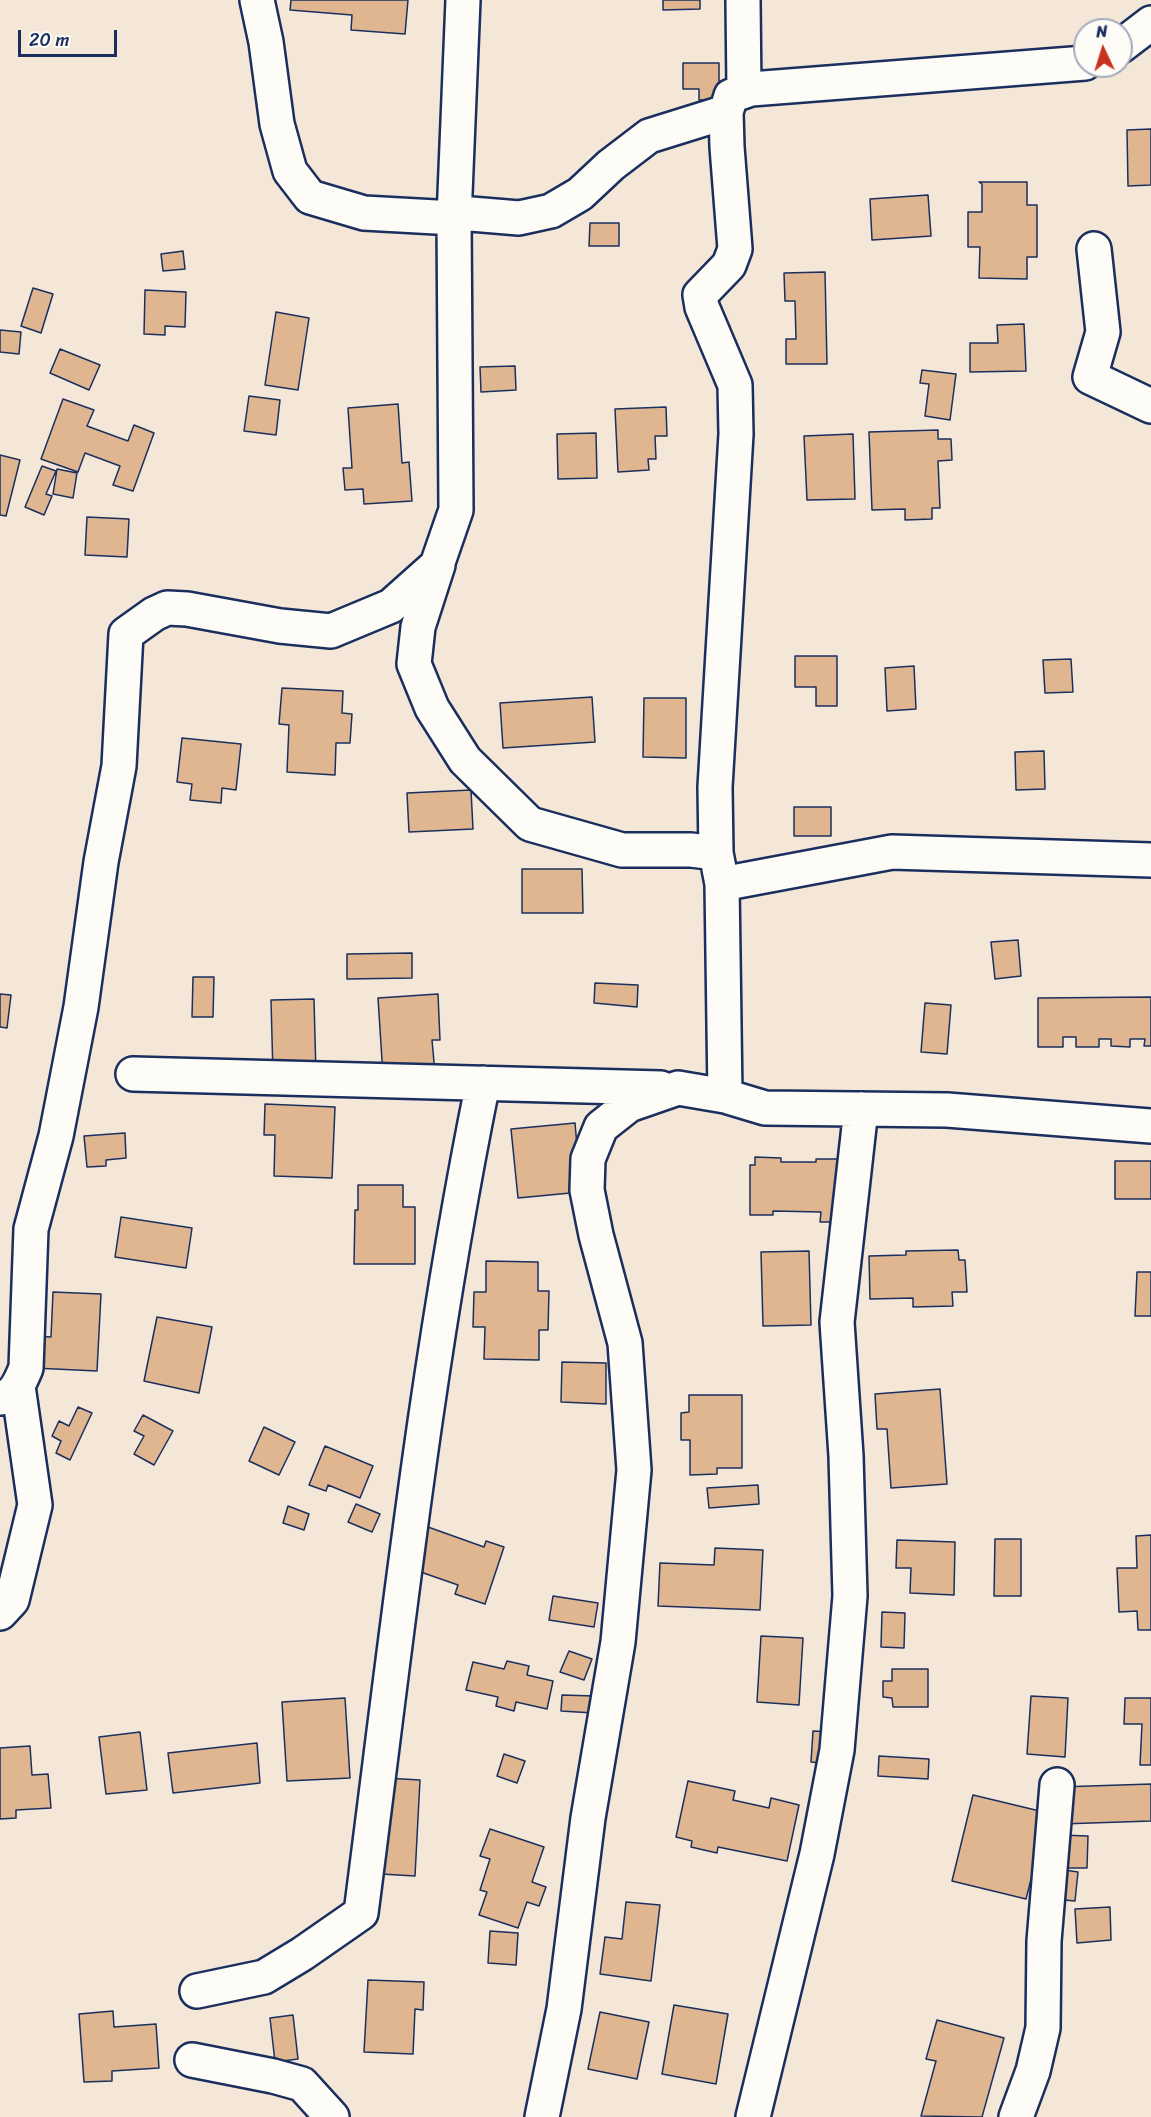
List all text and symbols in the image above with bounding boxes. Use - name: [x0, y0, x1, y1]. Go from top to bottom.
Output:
- text: N: [1095, 17, 1108, 46]
- scale bar: [21, 18, 120, 56]
- north arrow: [1073, 18, 1133, 78]
- text: 20 m: [29, 24, 69, 56]

